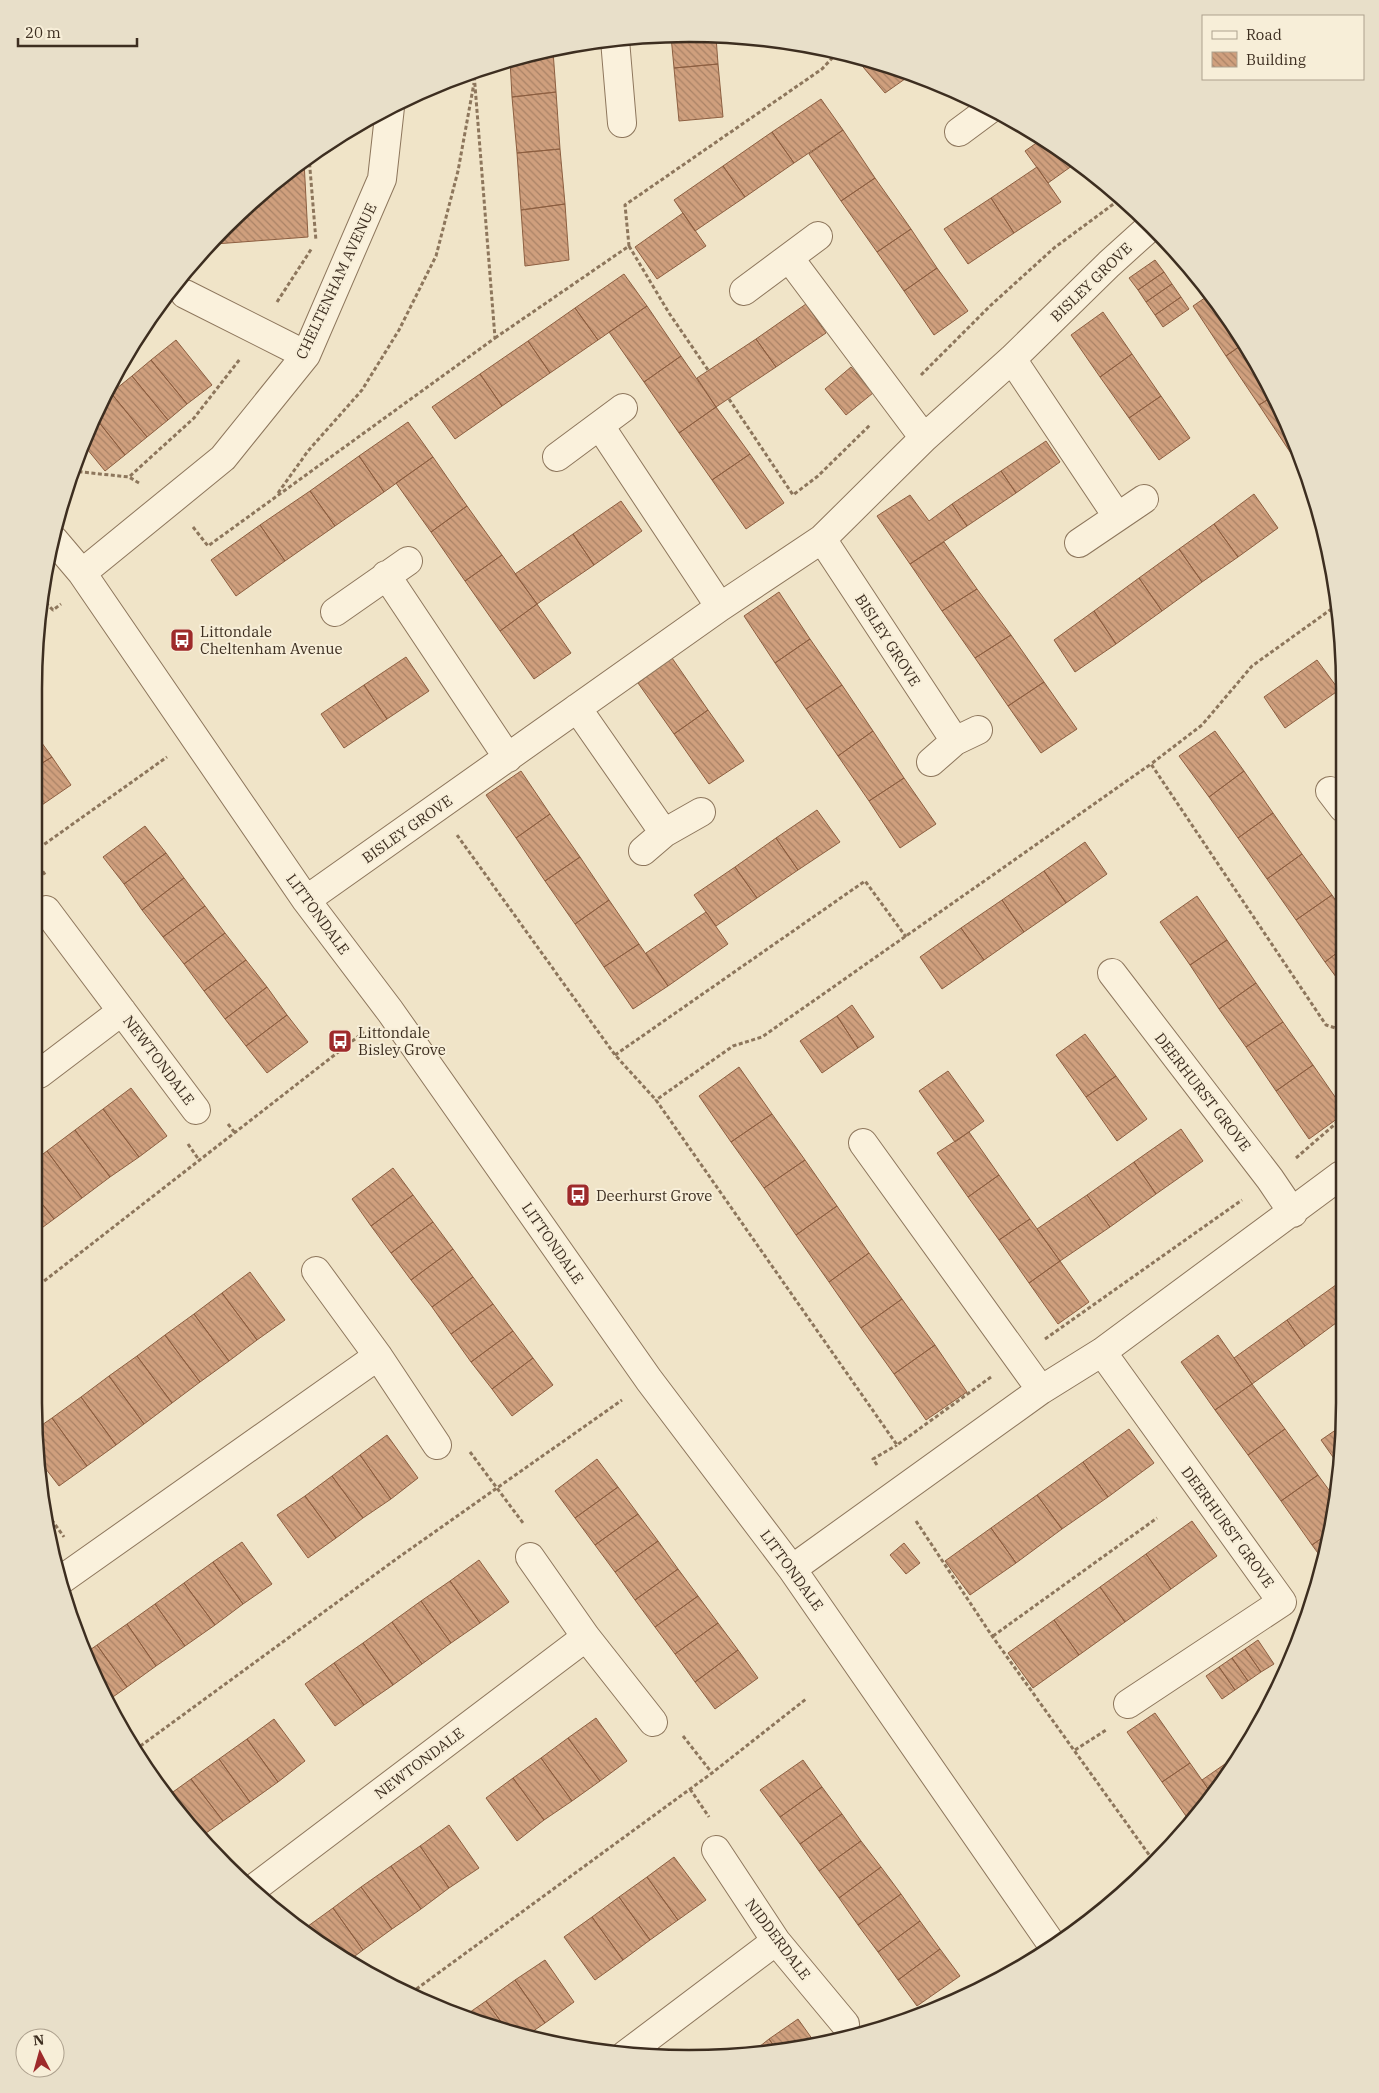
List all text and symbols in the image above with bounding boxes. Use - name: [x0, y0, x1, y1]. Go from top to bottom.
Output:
- scale bar: [18, 15, 136, 47]
- legend: [1202, 15, 1364, 80]
- text: 20 m: [25, 23, 61, 42]
- text: Road: [1246, 25, 1282, 44]
- text: Building: [1246, 50, 1306, 69]
- street label: CHELTENHAM AVENUE: [291, 200, 381, 362]
- street label: BISLEY GROVE: [1046, 238, 1136, 326]
- street label: BISLEY GROVE: [851, 590, 925, 690]
- place label: Littondale Cheltenham Avenue: [200, 622, 343, 658]
- bus stop icon: Littondale Cheltenham Avenue: [169, 627, 195, 653]
- street label: BISLEY GROVE: [358, 791, 456, 867]
- street label: LITTONDALE: [282, 870, 354, 958]
- street label: NEWTONDALE: [119, 1011, 199, 1109]
- place label: Littondale Bisley Grove: [358, 1023, 446, 1059]
- bus stop icon: Littondale Bisley Grove: [327, 1028, 353, 1054]
- street label: DEERHURST GROVE: [1151, 1029, 1255, 1155]
- bus stop icon: Deerhurst Grove: [565, 1182, 591, 1208]
- place label: Deerhurst Grove: [596, 1186, 712, 1205]
- street label: LITTONDALE: [518, 1199, 588, 1287]
- street label: DEERHURST GROVE: [1178, 1463, 1278, 1591]
- street label: LITTONDALE: [756, 1526, 828, 1614]
- street label: NEWTONDALE: [370, 1723, 468, 1803]
- street label: NIDDERDALE: [741, 1895, 815, 1983]
- north arrow: [15, 2028, 65, 2078]
- text: N: [32, 2031, 45, 2050]

